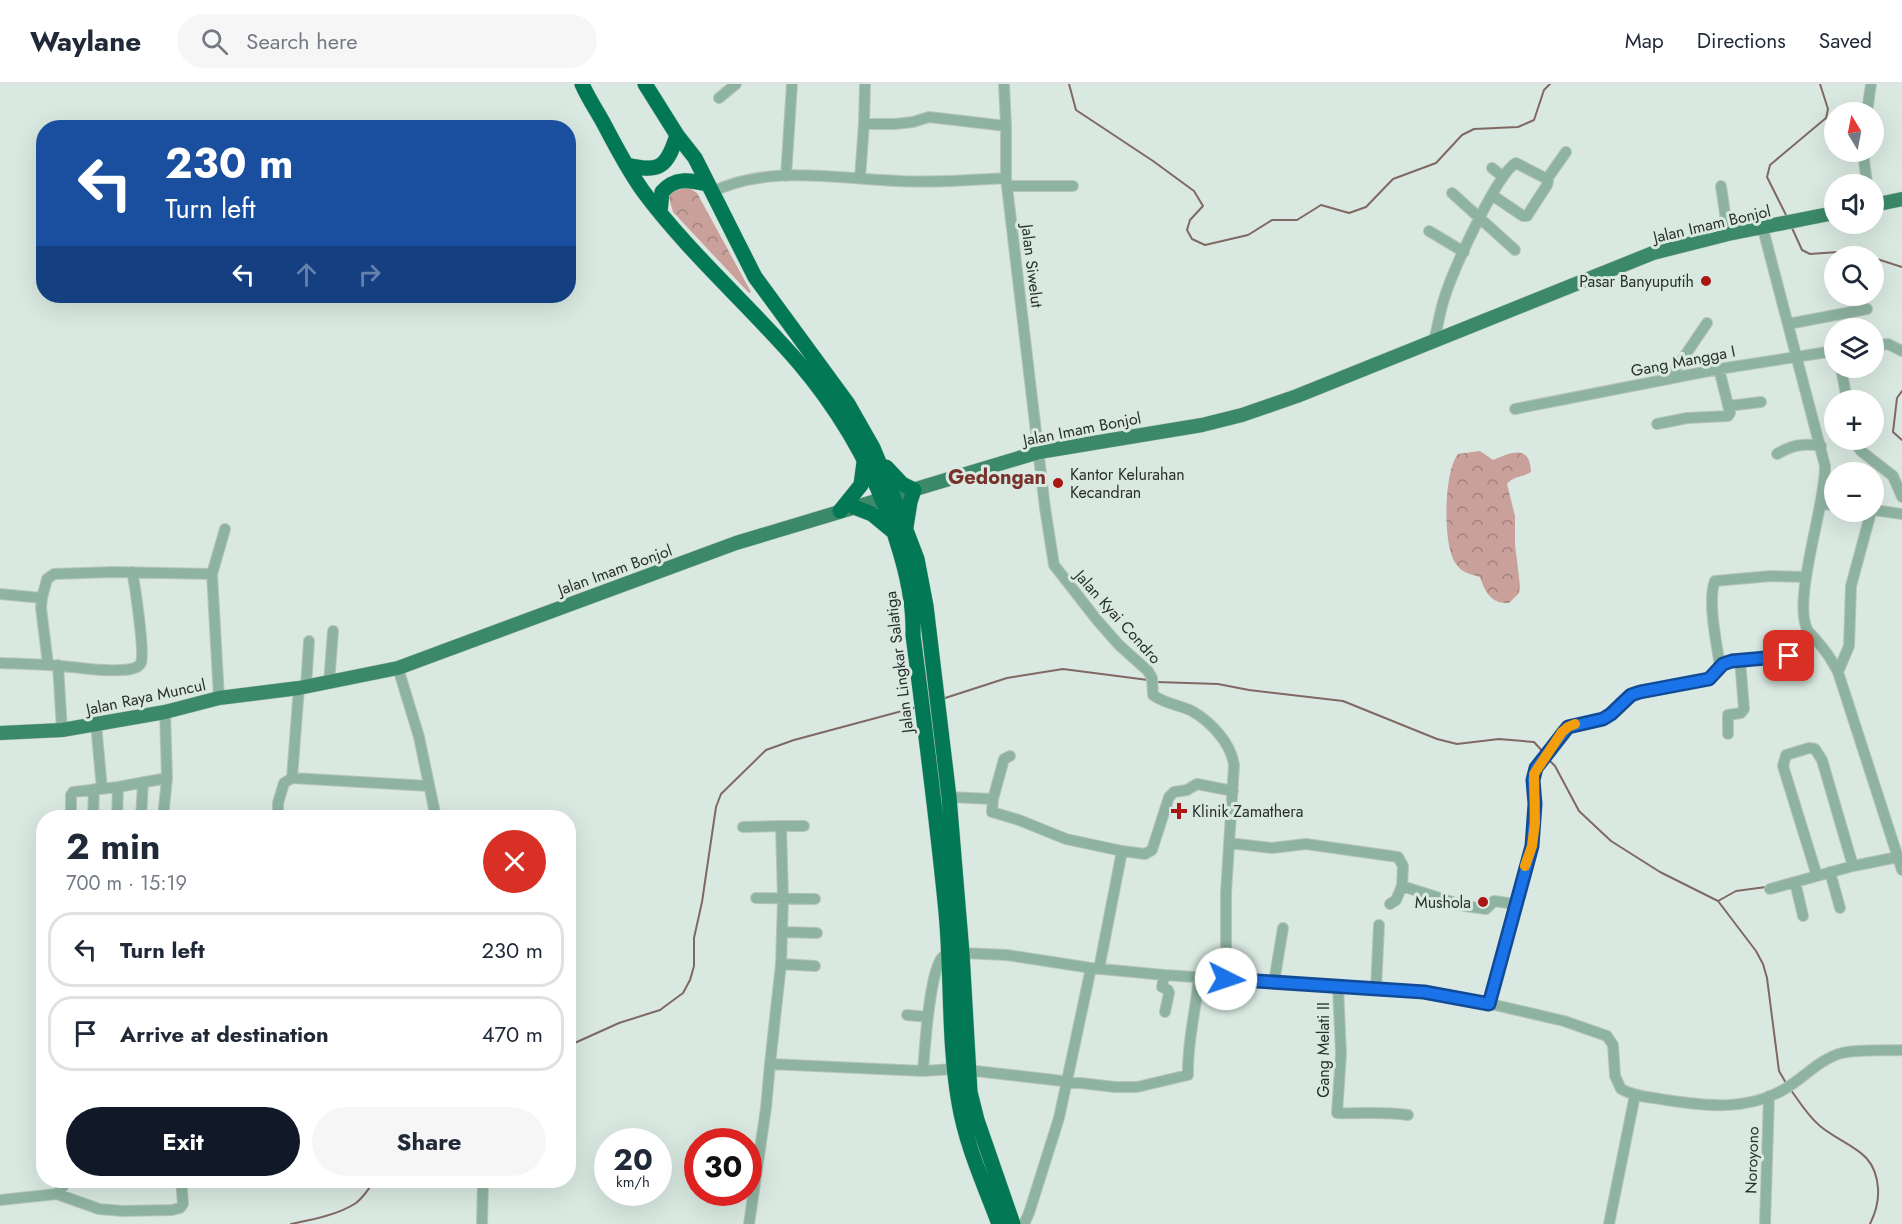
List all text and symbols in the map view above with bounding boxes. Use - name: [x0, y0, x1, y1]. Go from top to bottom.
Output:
- search box: [177, 14, 597, 68]
- text: Waylane: [30, 21, 141, 62]
- icon: search: [198, 25, 231, 58]
- text: Search here: [246, 25, 358, 57]
- text: Map: [1625, 26, 1664, 56]
- text: Directions: [1697, 26, 1786, 56]
- text: Saved: [1819, 26, 1872, 56]
- north arrow: [1824, 102, 1884, 162]
- map controls: [1824, 102, 1884, 522]
- text: 230 m: [165, 133, 293, 194]
- icon: left: [66, 144, 144, 222]
- button: sound: [1824, 174, 1884, 234]
- text: Turn left: [165, 189, 255, 228]
- street label: Jalan Imam Bonjol: [1649, 199, 1773, 249]
- street label: Jalan Siwelut: [1015, 221, 1049, 309]
- button: search: [1824, 246, 1884, 306]
- icon: left: [227, 258, 260, 291]
- icon: ahead: [290, 258, 323, 291]
- icon: right: [353, 258, 386, 291]
- place label: Pasar Banyuputih: [1579, 270, 1694, 293]
- marker: Pasar Banyuputih: [1699, 274, 1713, 288]
- button: layers: [1824, 318, 1884, 378]
- street label: Gang Mangga I: [1629, 340, 1737, 382]
- button: +: [1824, 390, 1884, 450]
- street label: Jalan Imam Bonjol: [1019, 406, 1143, 452]
- button: −: [1824, 462, 1884, 522]
- district label: Gedongan: [948, 463, 1046, 492]
- place label: Kantor Kelurahan Kecandran: [1070, 463, 1185, 504]
- marker: Kantor Kelurahan Kecandran: [1051, 476, 1065, 490]
- street label: Jalan Imam Bonjol: [553, 539, 675, 602]
- street label: Jalan Kyai Condro: [1068, 564, 1167, 669]
- street label: Jalan Lingkar Salatiga: [879, 590, 919, 736]
- pin: [1763, 630, 1814, 681]
- icon: arrive: [1772, 639, 1805, 672]
- street label: Jalan Raya Muncul: [82, 673, 208, 721]
- place label: Klinik Zamathera: [1192, 800, 1304, 823]
- marker: Klinik Zamathera: [1170, 802, 1188, 820]
- text: 2 min: [66, 820, 161, 872]
- button: close: [483, 830, 546, 893]
- text: 700 m · 15:19: [66, 869, 187, 898]
- place label: Mushola: [1415, 891, 1471, 914]
- marker: Mushola: [1476, 895, 1490, 909]
- icon: left: [69, 933, 102, 966]
- text: Turn left: [120, 934, 205, 966]
- text: 230 m: [482, 934, 543, 966]
- position arrow: [1194, 947, 1258, 1011]
- street label: Gang Melati II: [1312, 1002, 1335, 1098]
- icon: arrive: [69, 1017, 102, 1050]
- text: Arrive at destination: [120, 1018, 329, 1050]
- text: 470 m: [482, 1018, 543, 1050]
- button: Exit: [66, 1107, 300, 1176]
- button: Share: [312, 1107, 546, 1176]
- street label: Noroyono: [1739, 1126, 1765, 1194]
- speed limit sign: 30: [684, 1128, 762, 1206]
- text: 20: [613, 1138, 653, 1181]
- text: km/h: [616, 1171, 650, 1193]

